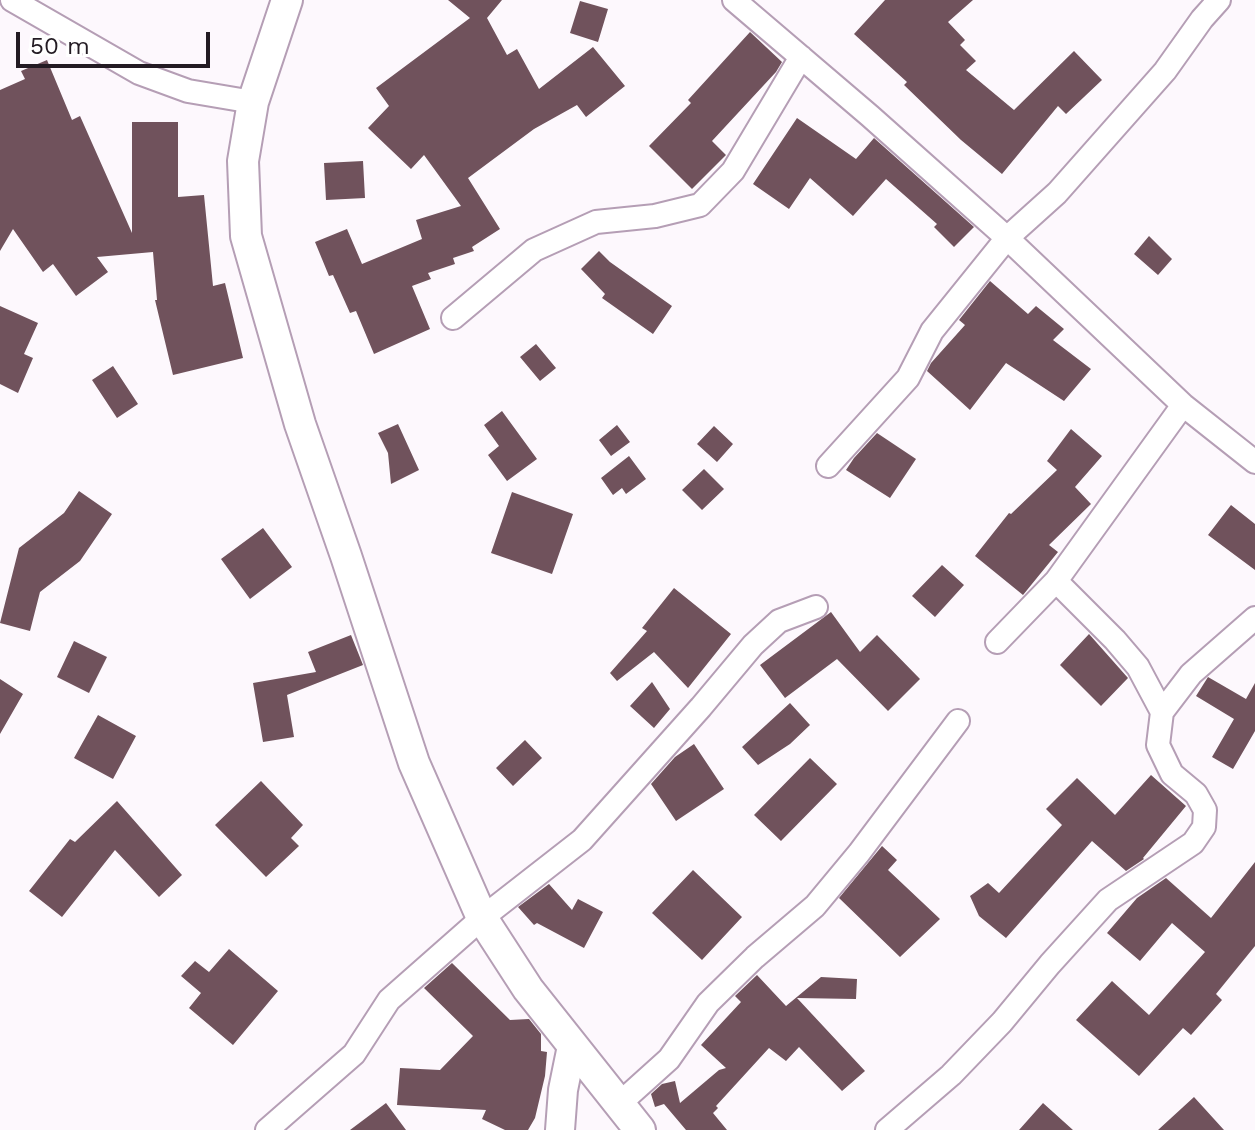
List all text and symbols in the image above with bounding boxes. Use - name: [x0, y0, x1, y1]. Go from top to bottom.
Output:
- scale bar: [20, 16, 214, 66]
- text: 50 m: [30, 32, 90, 60]

